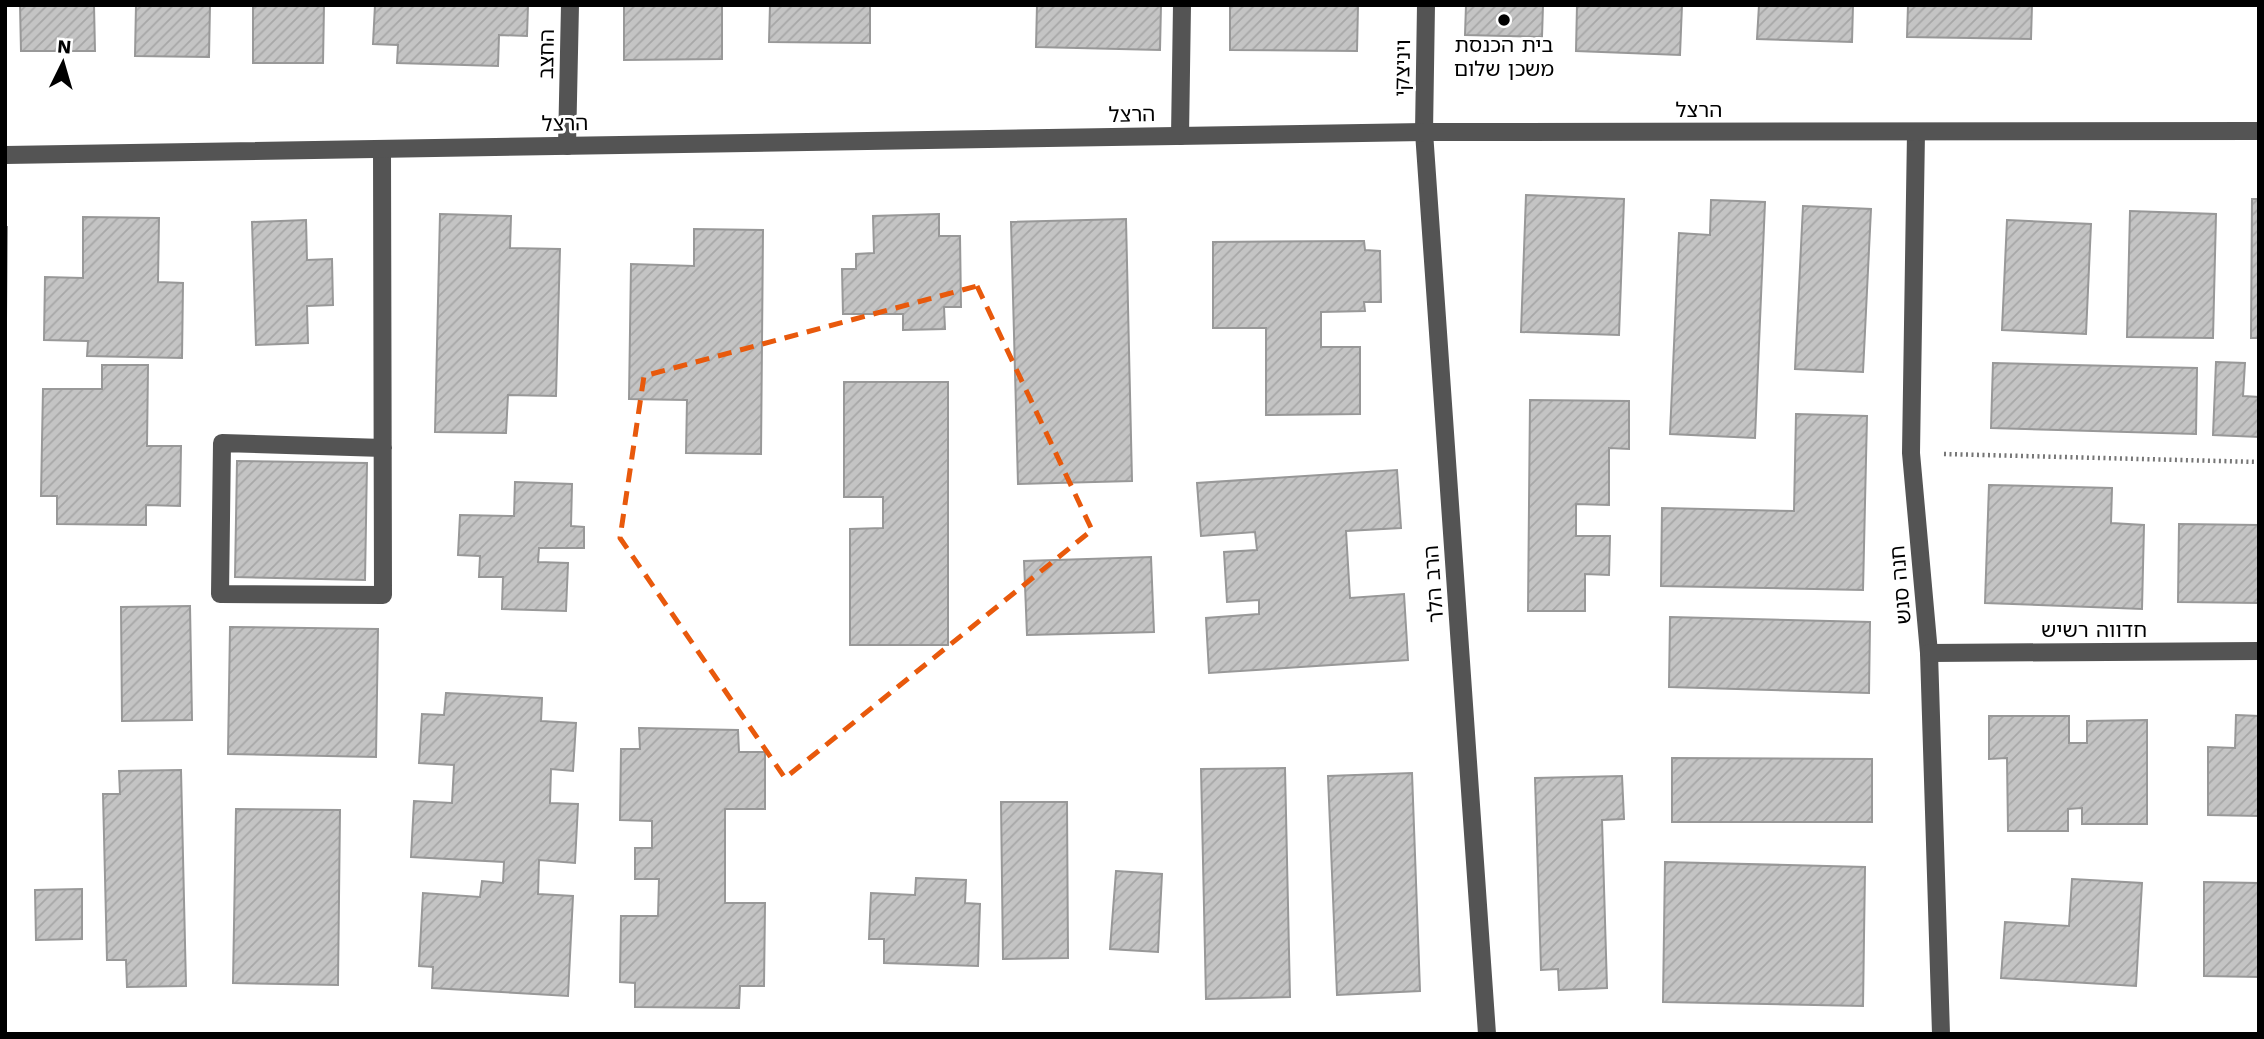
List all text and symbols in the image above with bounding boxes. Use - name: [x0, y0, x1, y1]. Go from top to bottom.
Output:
- marker: בית הכנסת משכן שלום: [1496, 12, 1512, 28]
- north arrow: [28, 28, 98, 98]
- street label: החצב: [533, 29, 559, 79]
- place label: בית הכנסת משכן שלום: [1454, 32, 1554, 81]
- text: N: [56, 34, 72, 59]
- street label: ויניצקי: [1389, 39, 1415, 97]
- street label: הרצל: [1676, 97, 1722, 122]
- street label: הרצל: [1108, 101, 1156, 127]
- street label: הרצל: [541, 110, 589, 136]
- street label: הרב הלר: [1418, 544, 1448, 624]
- street label: חנה סנש: [1884, 545, 1916, 625]
- street label: חדווה רשיש: [2041, 617, 2147, 642]

